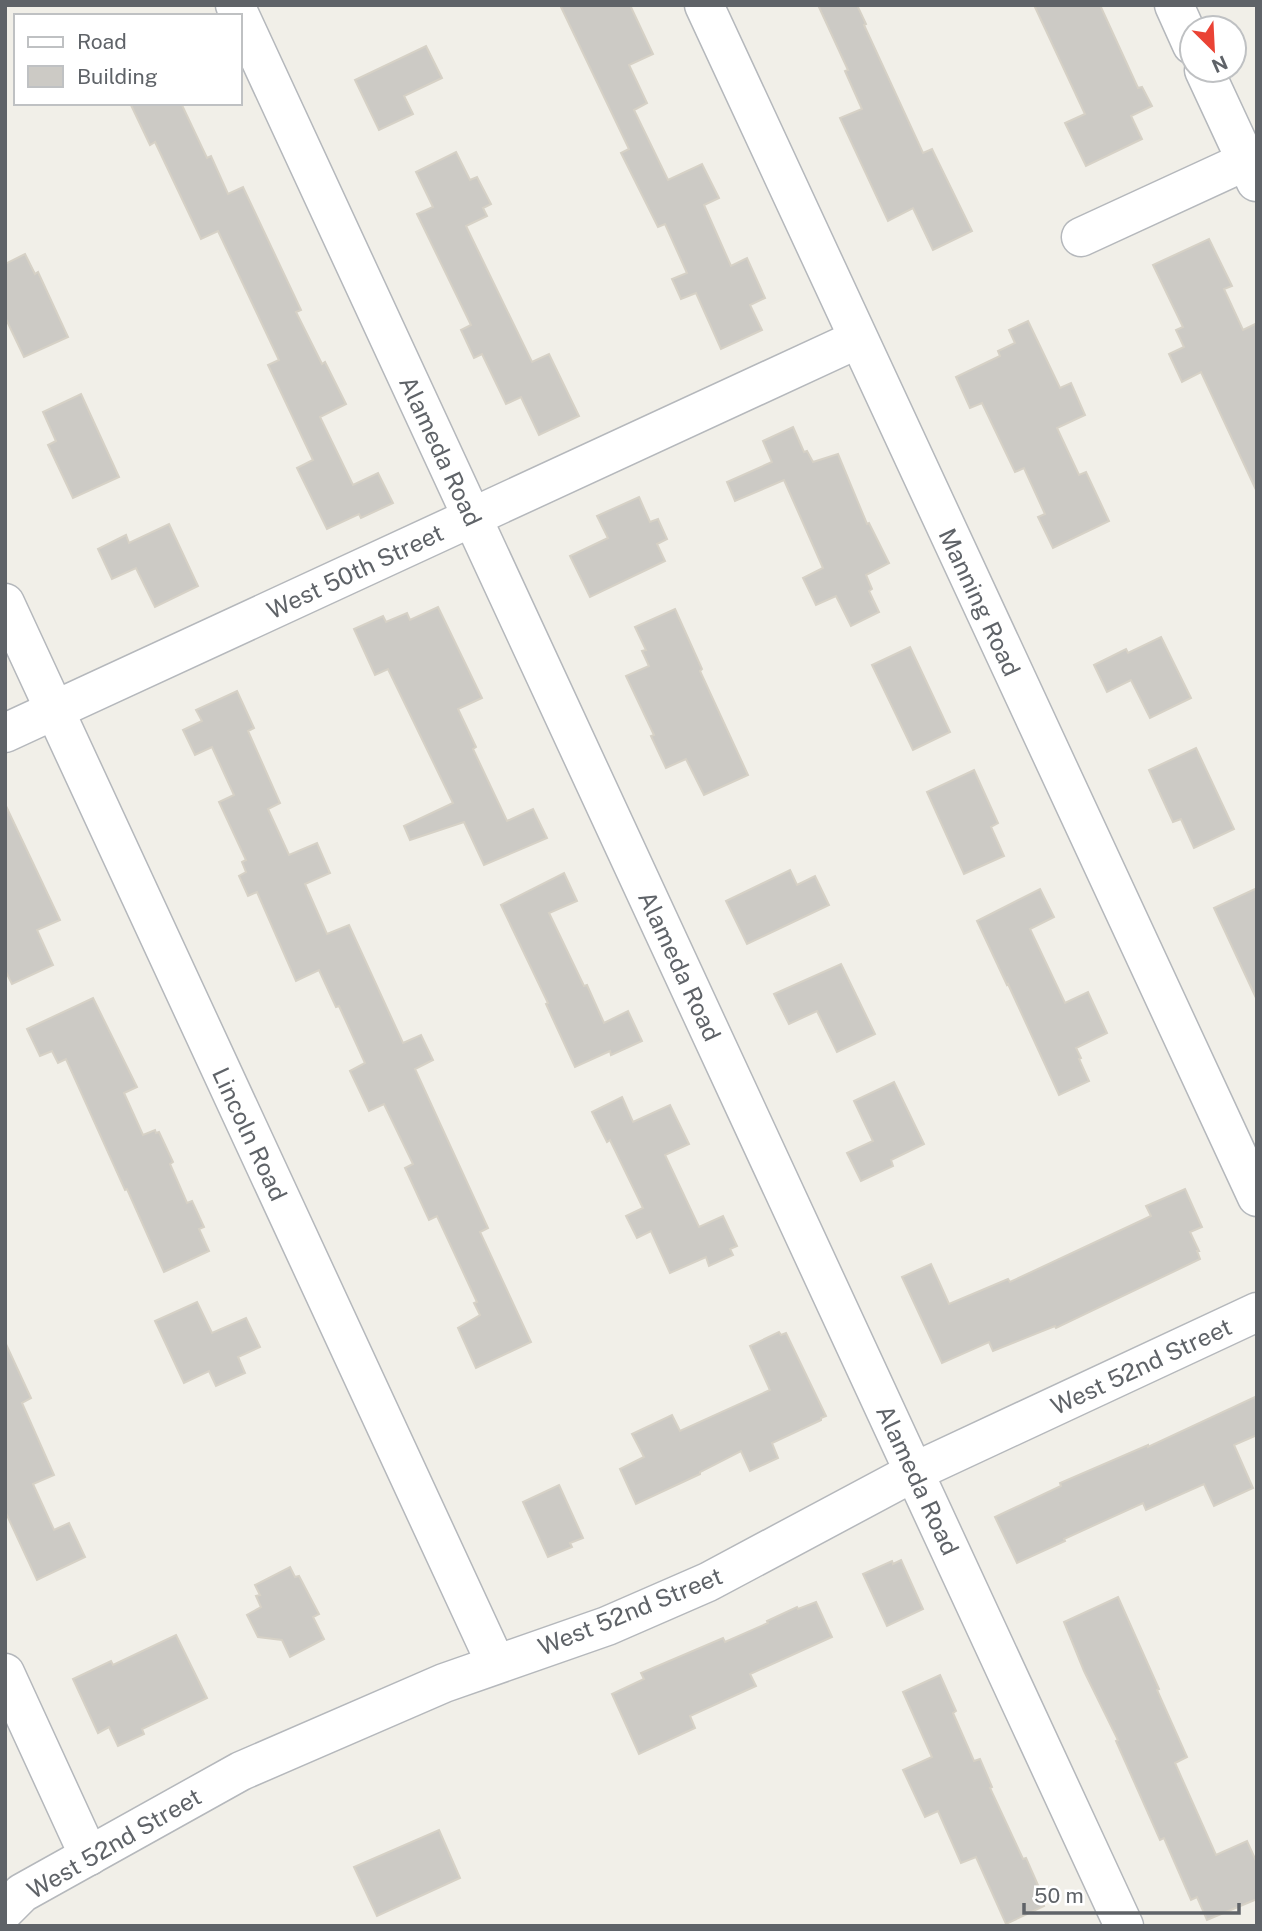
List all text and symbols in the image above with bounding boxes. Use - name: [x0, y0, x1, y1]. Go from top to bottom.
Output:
- legend: [14, 14, 242, 105]
- north arrow: [1178, 14, 1248, 84]
- text: Road: [77, 29, 127, 54]
- text: N: [1209, 51, 1231, 78]
- text: Building: [77, 64, 158, 89]
- street label: Alameda Road: [394, 372, 488, 530]
- street label: West 50th Street: [262, 518, 448, 624]
- street label: Manning Road: [934, 524, 1026, 680]
- street label: Alameda Road: [633, 887, 727, 1045]
- street label: Lincoln Road: [207, 1063, 293, 1205]
- street label: West 52nd Street: [1046, 1312, 1236, 1420]
- street label: Alameda Road: [871, 1401, 965, 1559]
- street label: West 52nd Street: [534, 1561, 726, 1661]
- street label: West 52nd Street: [22, 1782, 206, 1904]
- scale bar: [1024, 1871, 1239, 1915]
- text: 50 m: [1034, 1883, 1084, 1908]

